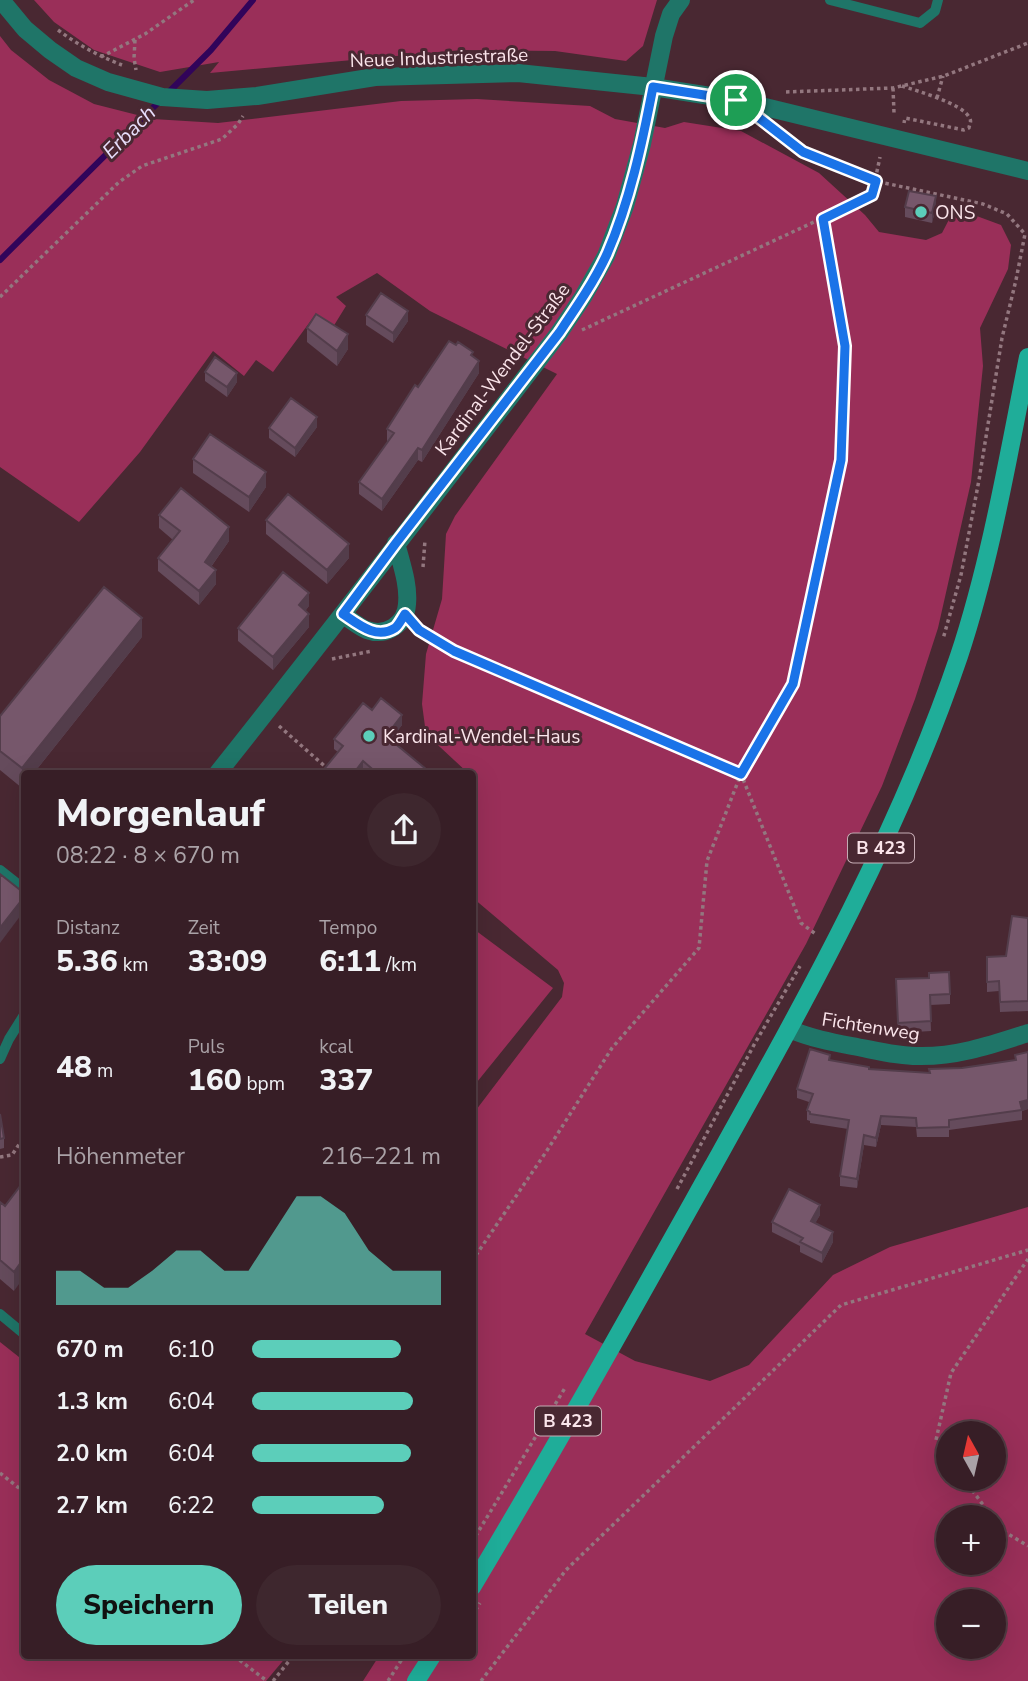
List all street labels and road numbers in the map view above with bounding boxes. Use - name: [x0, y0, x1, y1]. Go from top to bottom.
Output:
- street label: Neue Industriestraße: [349, 42, 529, 74]
- street label: Kardinal-Wendel-Straße: [429, 278, 576, 461]
- road number: B 423: [848, 834, 914, 862]
- street label: Fichtenweg: [820, 1006, 922, 1048]
- road number: B 423: [535, 1406, 601, 1436]

